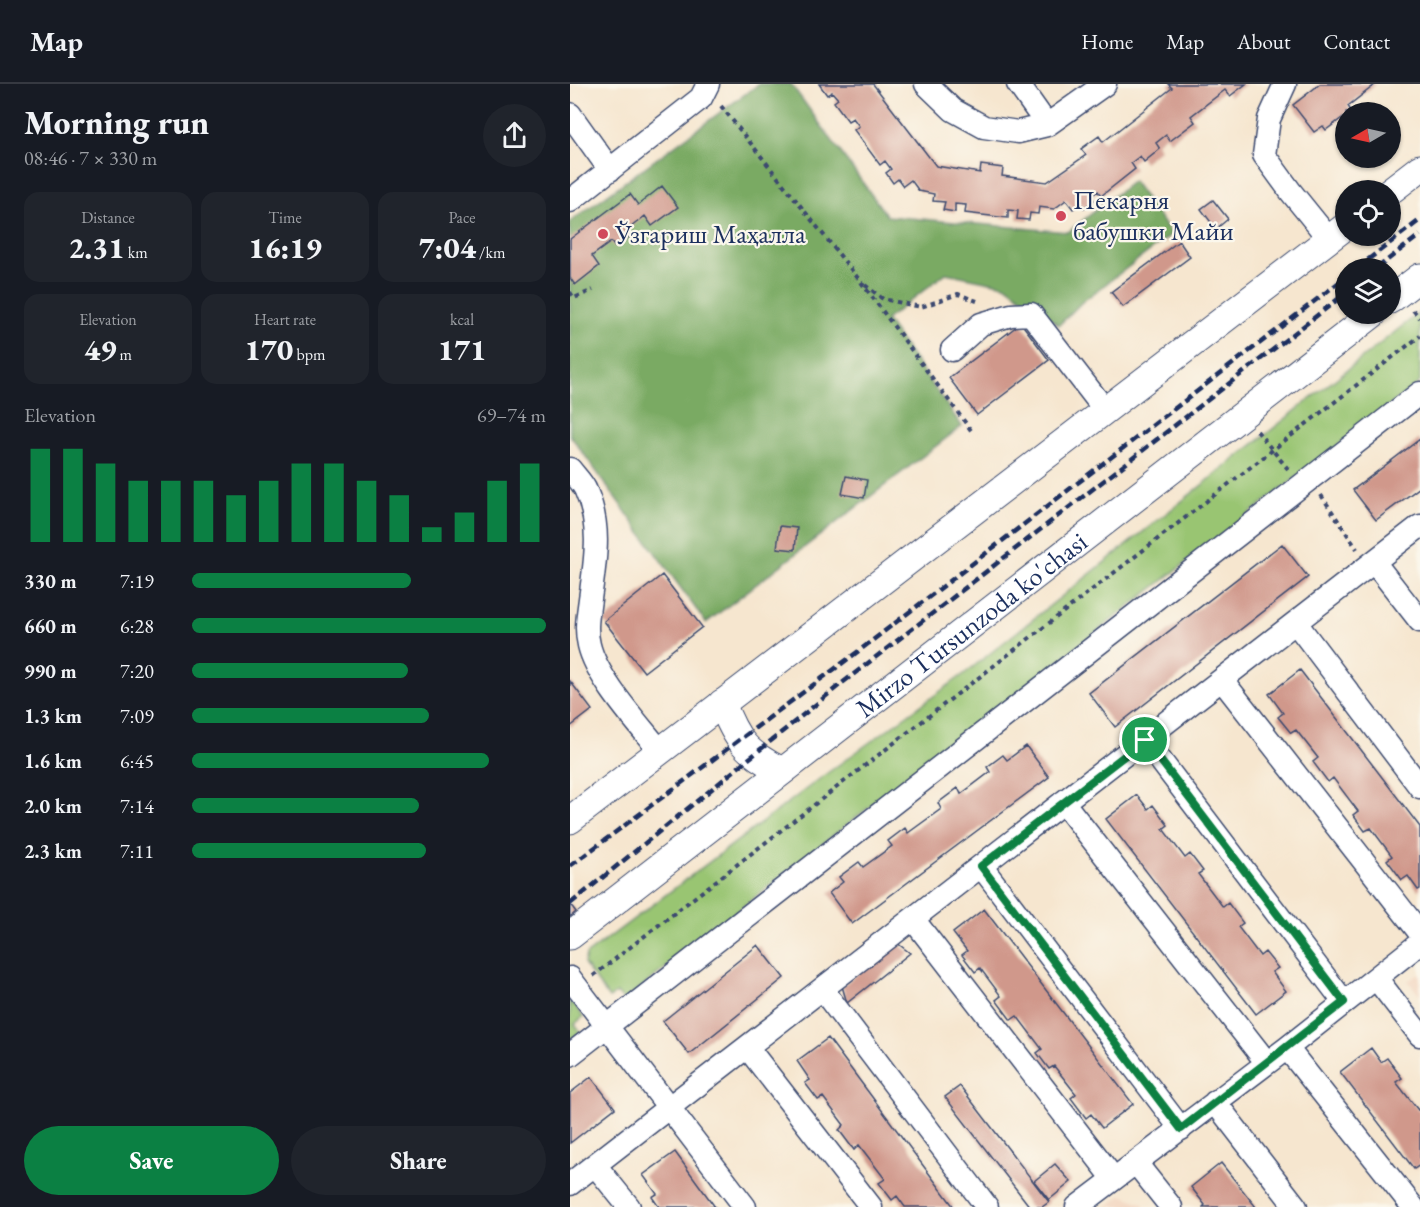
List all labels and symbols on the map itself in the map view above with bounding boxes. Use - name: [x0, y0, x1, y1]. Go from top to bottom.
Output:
- north arrow: [1335, 102, 1401, 168]
- place label: Пекарня бабушки Майи: [1073, 182, 1234, 248]
- marker: Пекарня бабушки Майи: [1054, 209, 1068, 223]
- place label: Ўзгариш Маҳалла: [614, 216, 806, 251]
- marker: Ўзгариш Маҳалла: [596, 227, 610, 241]
- street label: Mirzo Tursunzoda ko'chasi: [849, 524, 1094, 725]
- pin: [1119, 714, 1170, 765]

